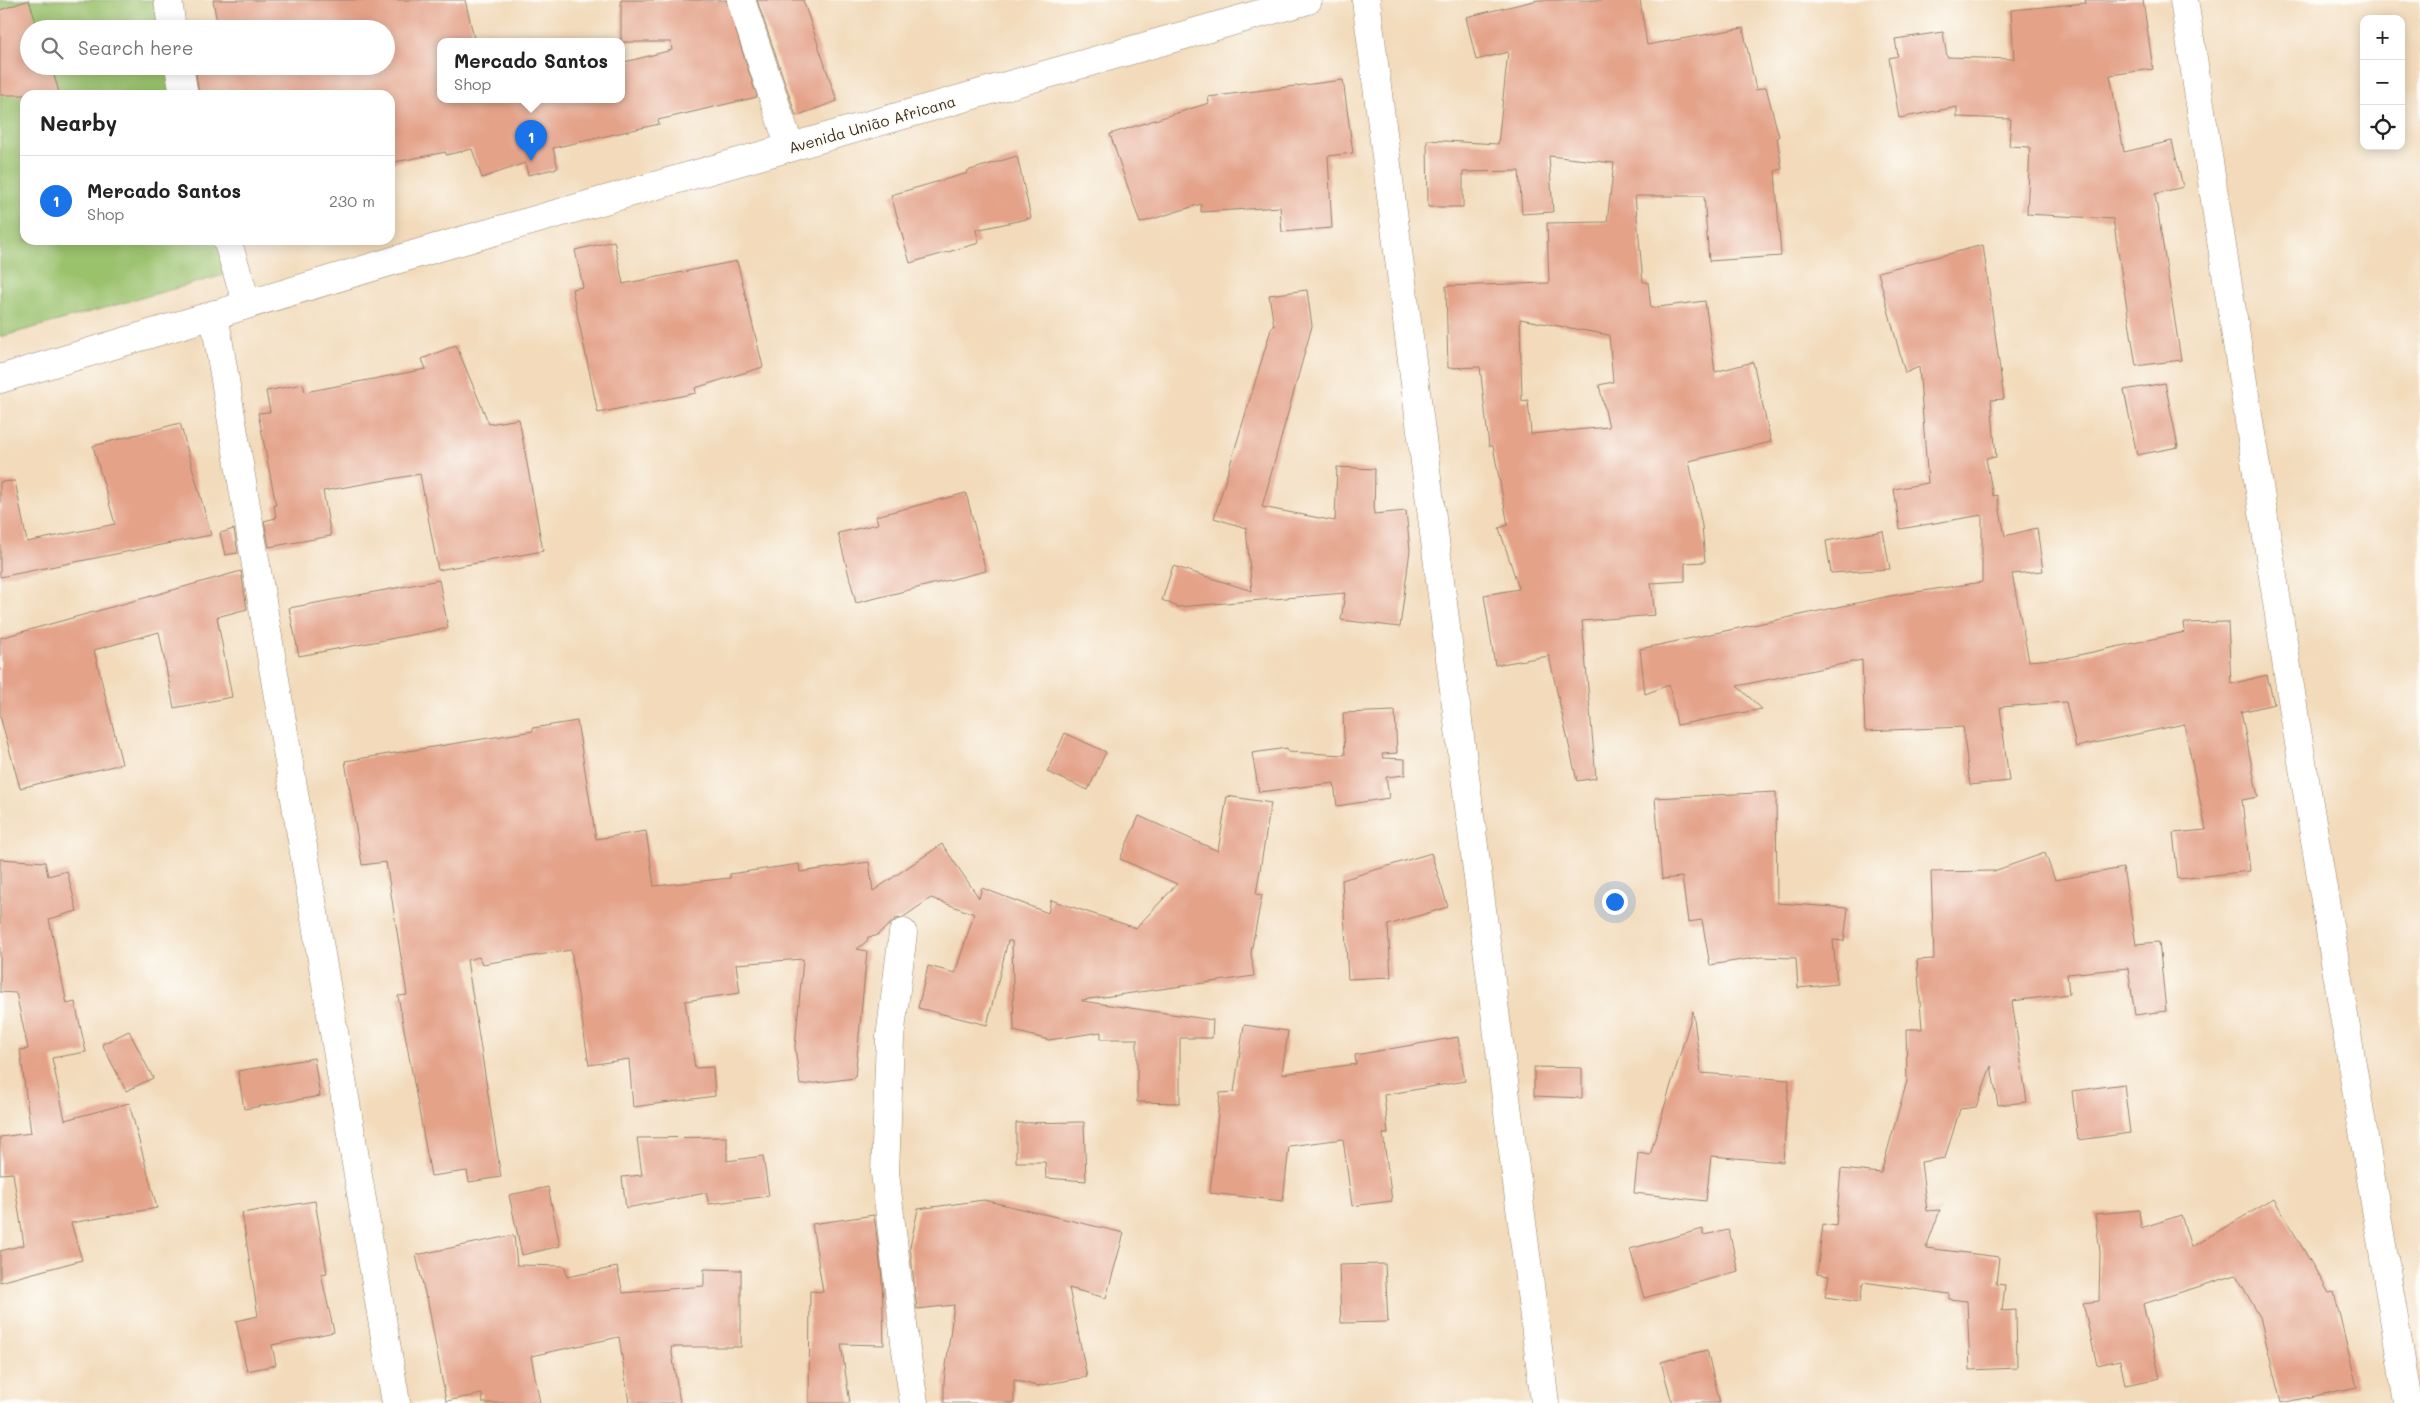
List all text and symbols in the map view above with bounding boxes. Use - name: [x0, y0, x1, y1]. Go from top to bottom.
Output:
- map controls: [2360, 15, 2405, 150]
- button: +: [2360, 15, 2405, 60]
- search box: [20, 20, 395, 75]
- icon: search: [38, 34, 66, 62]
- text: Search here: [78, 35, 194, 60]
- popup: [437, 38, 625, 103]
- text: Mercado Santos: [454, 48, 608, 73]
- button: −: [2360, 60, 2405, 105]
- text: Shop: [454, 73, 491, 94]
- street label: Avenida União Africana: [786, 91, 958, 157]
- button: locate: [2360, 105, 2405, 150]
- text: Nearby: [40, 109, 117, 136]
- pin: 1: [515, 120, 547, 161]
- text: Mercado Santos: [87, 178, 241, 203]
- text: 1: [52, 190, 60, 211]
- text: 230 m: [329, 190, 375, 211]
- text: Shop: [87, 203, 124, 224]
- your location: [1602, 889, 1628, 915]

